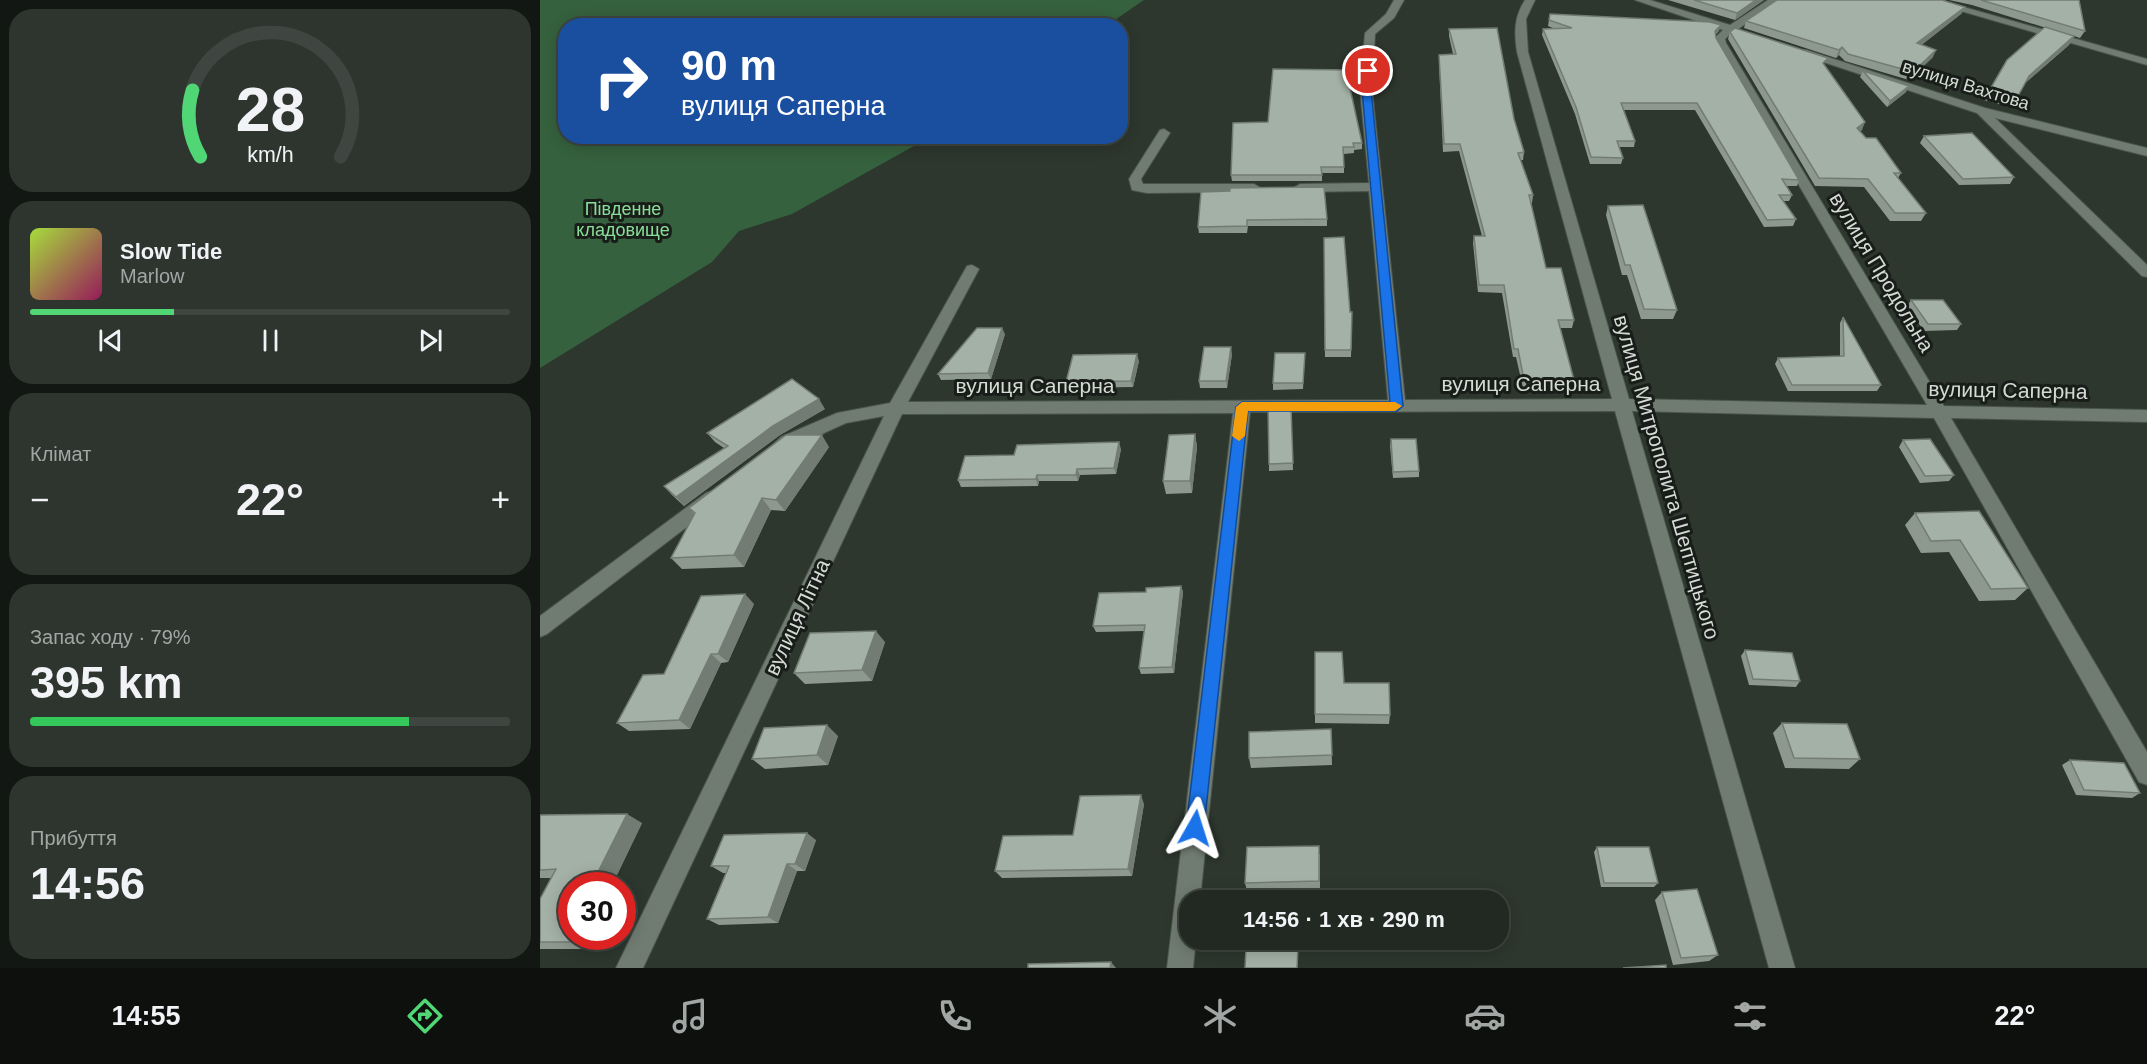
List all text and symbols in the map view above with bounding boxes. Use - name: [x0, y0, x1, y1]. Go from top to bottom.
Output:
- icon: right: [582, 42, 660, 120]
- text: 90 m: [681, 42, 777, 89]
- pin: [1342, 45, 1393, 96]
- icon: arrive: [1351, 54, 1384, 87]
- street label: вулиця Вахтова: [1900, 56, 2033, 114]
- text: 28: [235, 76, 305, 145]
- text: вулиця Саперна: [681, 91, 885, 121]
- text: km/h: [247, 144, 293, 168]
- street label: вулиця Продольна: [1825, 188, 1939, 356]
- park label: Південне кладовище: [576, 199, 670, 240]
- text: Slow Tide: [120, 239, 222, 264]
- text: Marlow: [120, 265, 184, 287]
- street label: вулиця Митрополита Шептицького: [1610, 312, 1724, 642]
- icon: previous: [94, 324, 127, 357]
- icon: pause: [254, 324, 287, 357]
- icon: next: [414, 324, 447, 357]
- street label: вулиця Саперна: [1441, 372, 1601, 395]
- street label: вулиця Саперна: [955, 374, 1115, 397]
- street label: вулиця Саперна: [1928, 377, 2088, 403]
- text: Клімат: [30, 443, 91, 465]
- text: 22°: [236, 474, 304, 525]
- text: −: [30, 481, 49, 518]
- text: +: [491, 481, 510, 518]
- street label: вулиця Літна: [760, 555, 834, 679]
- text: Запас ходу · 79%: [30, 626, 191, 648]
- text: 395 km: [30, 657, 183, 708]
- position arrow: [1163, 796, 1227, 860]
- text: Прибуття: [30, 827, 117, 849]
- text: 14:56: [30, 858, 145, 909]
- speed limit sign: 30: [558, 872, 636, 950]
- text: 14:56 · 1 хв · 290 m: [1243, 907, 1445, 932]
- icon: directions: [404, 995, 446, 1037]
- icon: music: [669, 995, 711, 1037]
- icon: phone: [934, 995, 976, 1037]
- icon: climate: [1199, 995, 1241, 1037]
- icon: car: [1464, 995, 1506, 1037]
- icon: filters: [1729, 995, 1771, 1037]
- text: 14:55: [112, 1001, 181, 1031]
- text: 22°: [1995, 1001, 2035, 1031]

